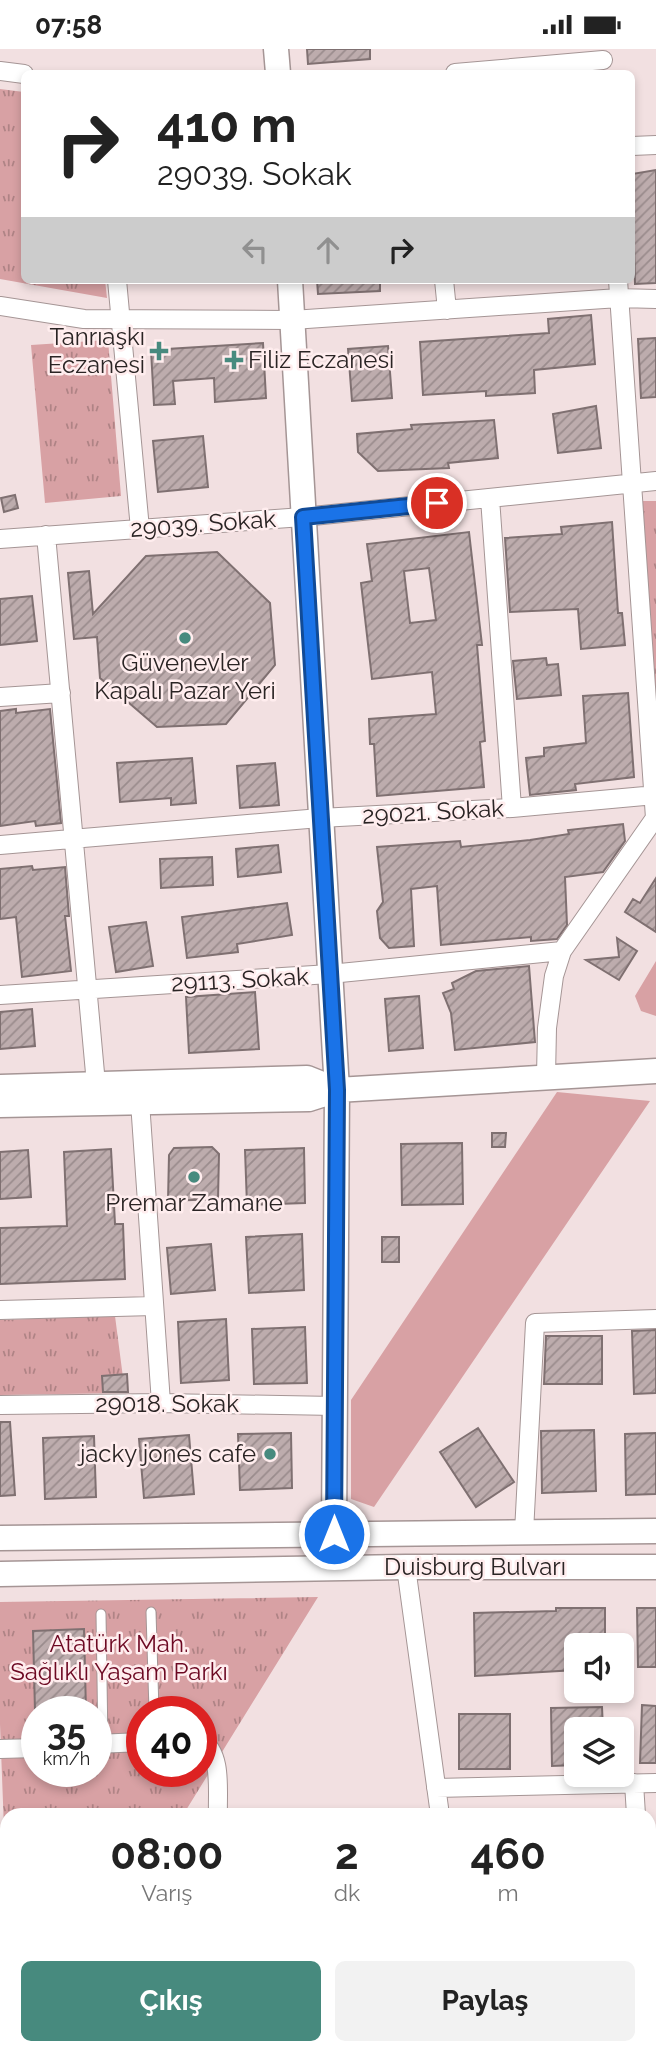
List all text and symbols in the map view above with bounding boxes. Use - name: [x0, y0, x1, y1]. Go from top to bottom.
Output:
- text: 07:58: [35, 10, 102, 40]
- text: 410 m: [157, 96, 297, 153]
- icon: right: [42, 98, 133, 189]
- text: 29039. Sokak: [157, 155, 352, 192]
- icon: left: [236, 231, 274, 269]
- icon: ahead: [309, 231, 347, 269]
- icon: right: [382, 231, 420, 269]
- place label: Tanrıaşkı Eczanesi: [48, 322, 145, 379]
- marker: Tanrıaşkı Eczanesi: [151, 343, 167, 359]
- place label: Filiz Eczanesi: [248, 345, 394, 374]
- marker: Filiz Eczanesi: [226, 352, 242, 368]
- pin: [407, 473, 467, 533]
- icon: arrive: [418, 484, 456, 522]
- street label: 29039. Sokak: [129, 504, 277, 543]
- marker: Güvenevler Kapalı Pazar Yeri: [177, 630, 193, 646]
- place label: Güvenevler Kapalı Pazar Yeri: [94, 648, 276, 705]
- street label: 29021. Sokak: [361, 793, 505, 830]
- street label: 29113. Sokak: [170, 961, 310, 998]
- marker: Premar Zamane: [186, 1169, 202, 1185]
- place label: Premar Zamane: [105, 1188, 283, 1217]
- street label: 29018. Sokak: [95, 1389, 239, 1418]
- place label: jacky jones cafe: [77, 1439, 256, 1468]
- marker: jacky jones cafe: [262, 1446, 278, 1462]
- position arrow: [297, 1497, 371, 1571]
- street label: Duisburg Bulvarı: [384, 1552, 566, 1581]
- park label: Atatürk Mah. Sağlıklı Yaşam Parkı: [10, 1629, 228, 1686]
- map controls: [564, 1633, 634, 1787]
- button: sound: [564, 1633, 634, 1703]
- speed limit sign: 40: [126, 1696, 217, 1787]
- text: 35: [47, 1712, 86, 1753]
- button: layers: [564, 1717, 634, 1787]
- text: km/h: [43, 1748, 90, 1769]
- text: 08:00: [110, 1830, 223, 1879]
- text: 2: [335, 1830, 359, 1879]
- text: 460: [470, 1830, 546, 1879]
- text: Varış: [141, 1879, 192, 1906]
- text: dk: [334, 1879, 360, 1906]
- text: m: [498, 1879, 519, 1906]
- button: Çıkış: [21, 1961, 321, 2041]
- button: Paylaş: [335, 1961, 635, 2041]

